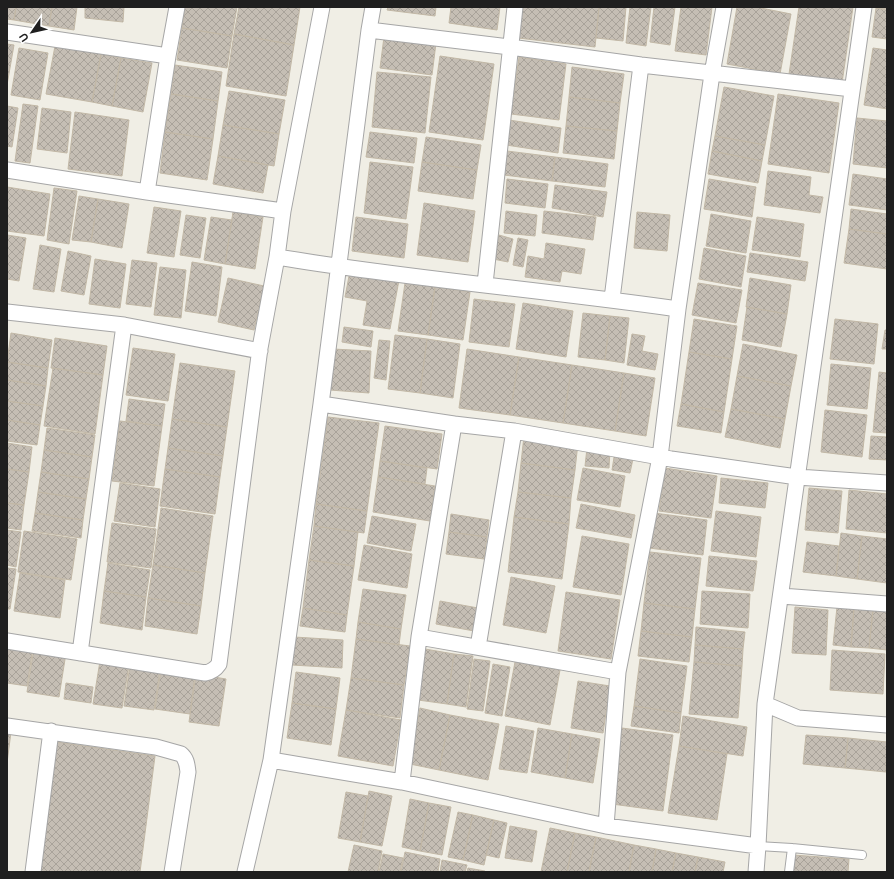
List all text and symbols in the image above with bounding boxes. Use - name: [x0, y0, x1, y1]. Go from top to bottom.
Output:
- north arrow: [12, 12, 52, 52]
- text: U: [16, 30, 32, 44]

